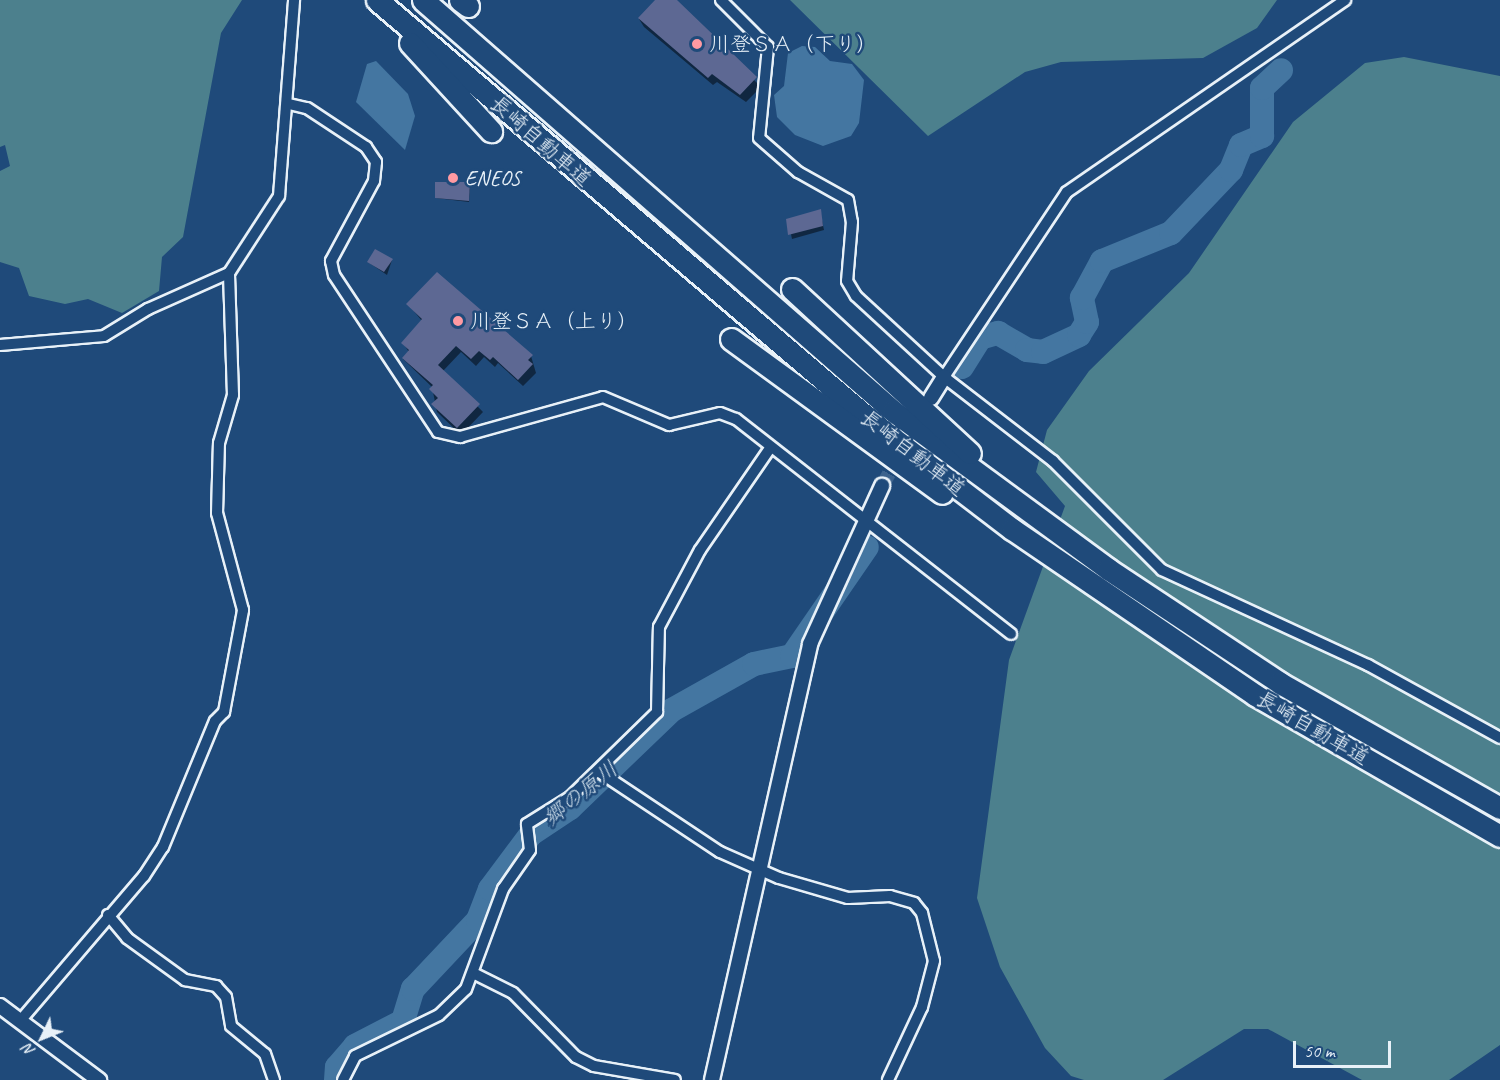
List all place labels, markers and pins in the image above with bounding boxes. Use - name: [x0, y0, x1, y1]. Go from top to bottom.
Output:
- place label: 川登ＳＡ（下り）: [709, 31, 877, 57]
- marker: 川登ＳＡ（下り）: [690, 37, 704, 51]
- place label: ENEOS: [465, 165, 520, 191]
- marker: ENEOS: [446, 171, 460, 185]
- place label: 川登ＳＡ（上り）: [470, 308, 638, 334]
- marker: 川登ＳＡ（上り）: [451, 314, 465, 328]

